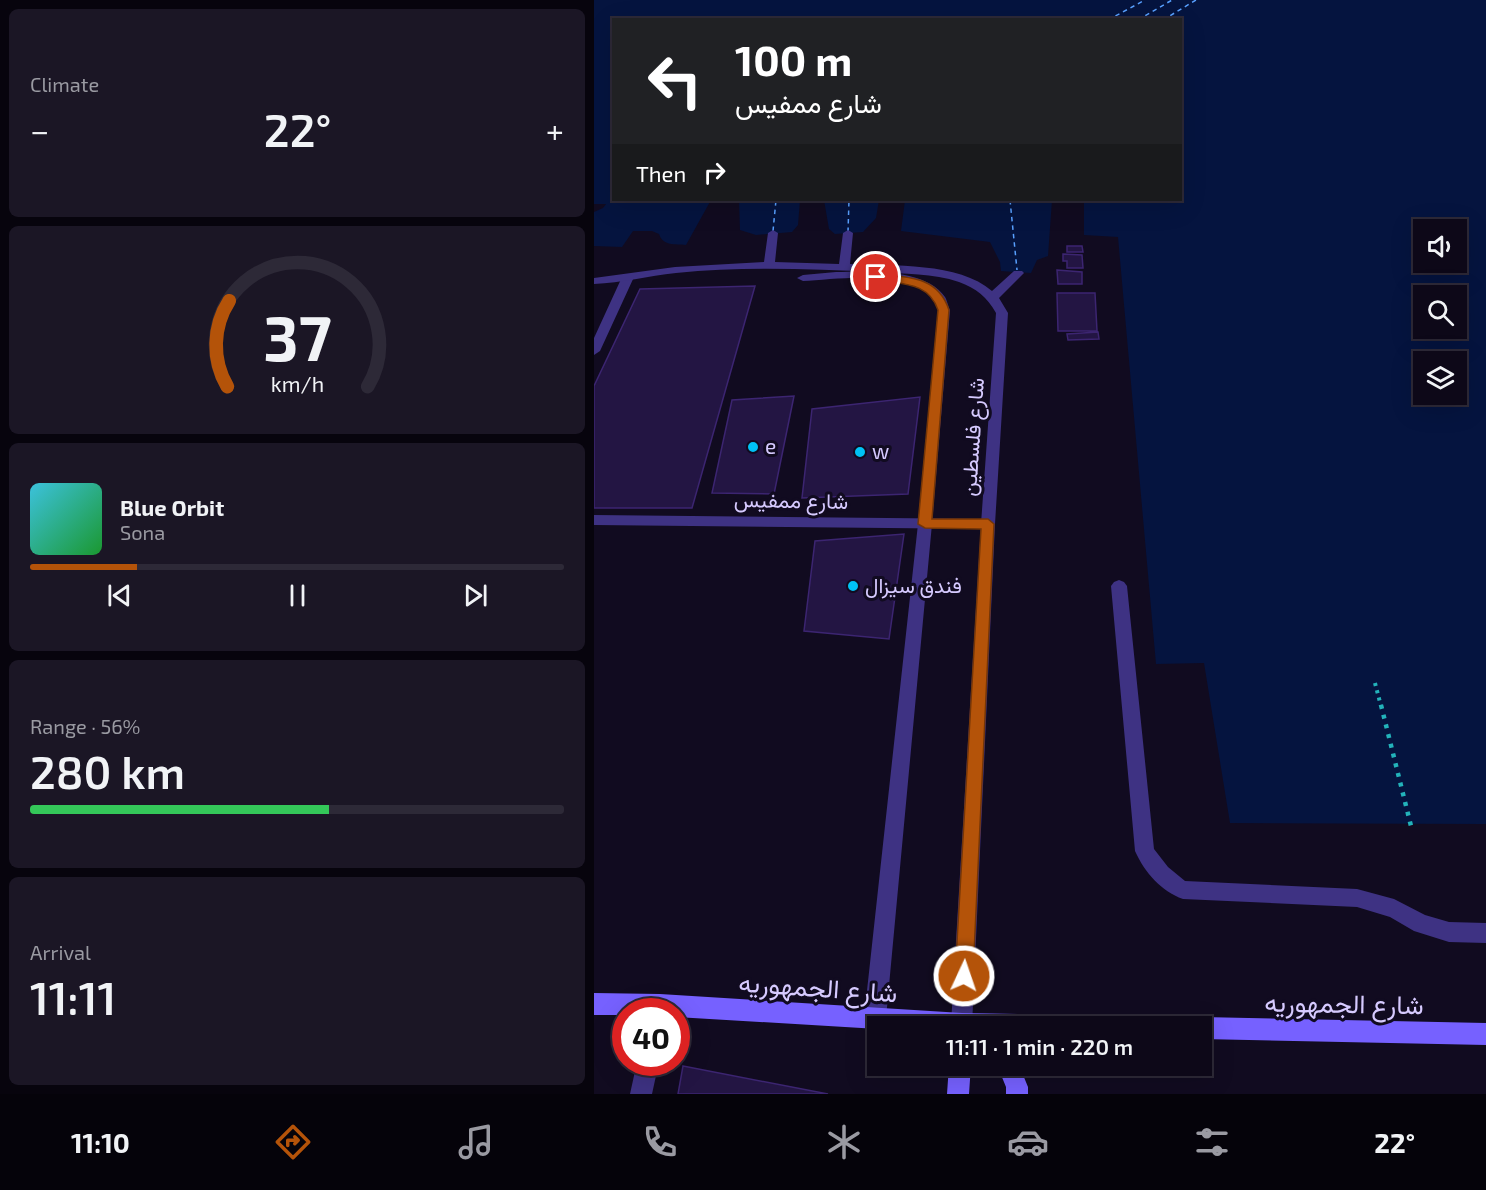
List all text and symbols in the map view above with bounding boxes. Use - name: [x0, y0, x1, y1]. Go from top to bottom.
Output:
- text: 100 m: [735, 34, 852, 84]
- icon: left: [636, 42, 714, 120]
- text: Climate: [30, 72, 99, 96]
- text: شارع ممفيس: [735, 86, 882, 118]
- text: 22°: [264, 102, 331, 156]
- text: −: [30, 110, 49, 150]
- text: +: [546, 110, 564, 150]
- icon: right: [698, 156, 731, 189]
- text: Then: [636, 160, 686, 186]
- map controls: [1413, 219, 1467, 405]
- button: sound: [1413, 219, 1467, 273]
- pin: [850, 251, 901, 302]
- icon: arrive: [859, 260, 892, 293]
- button: search: [1413, 285, 1467, 339]
- text: 37: [263, 299, 331, 374]
- button: layers: [1413, 351, 1467, 405]
- text: km/h: [270, 371, 324, 396]
- street label: شارع فلسطين: [955, 377, 991, 497]
- place label: e: [765, 433, 776, 458]
- place label: w: [872, 438, 889, 463]
- marker: e: [746, 440, 760, 454]
- marker: w: [853, 445, 867, 459]
- street label: شارع ممفيس: [734, 486, 848, 516]
- text: Blue Orbit: [120, 494, 224, 520]
- text: Sona: [120, 520, 165, 544]
- place label: فندق سيزال: [865, 572, 962, 599]
- icon: previous: [103, 579, 136, 612]
- icon: pause: [281, 579, 314, 612]
- icon: next: [459, 579, 492, 612]
- marker: فندق سيزال: [846, 579, 860, 593]
- text: Range · 56%: [30, 714, 140, 738]
- text: 280 km: [30, 744, 185, 798]
- text: Arrival: [30, 940, 91, 964]
- position arrow: [932, 944, 996, 1008]
- street label: شارع الجمهوريه: [737, 965, 899, 1012]
- text: 11:11: [30, 970, 116, 1024]
- street label: شارع الجمهوريه: [1264, 986, 1424, 1023]
- speed limit sign: 40: [612, 998, 690, 1076]
- text: 11:11 · 1 min · 220 m: [946, 1033, 1133, 1059]
- icon: directions: [272, 1121, 314, 1163]
- icon: music: [455, 1121, 497, 1163]
- icon: phone: [639, 1121, 681, 1163]
- icon: climate: [823, 1121, 865, 1163]
- icon: car: [1007, 1121, 1049, 1163]
- icon: filters: [1191, 1121, 1233, 1163]
- text: 11:10: [71, 1126, 130, 1158]
- text: 22°: [1374, 1126, 1415, 1158]

